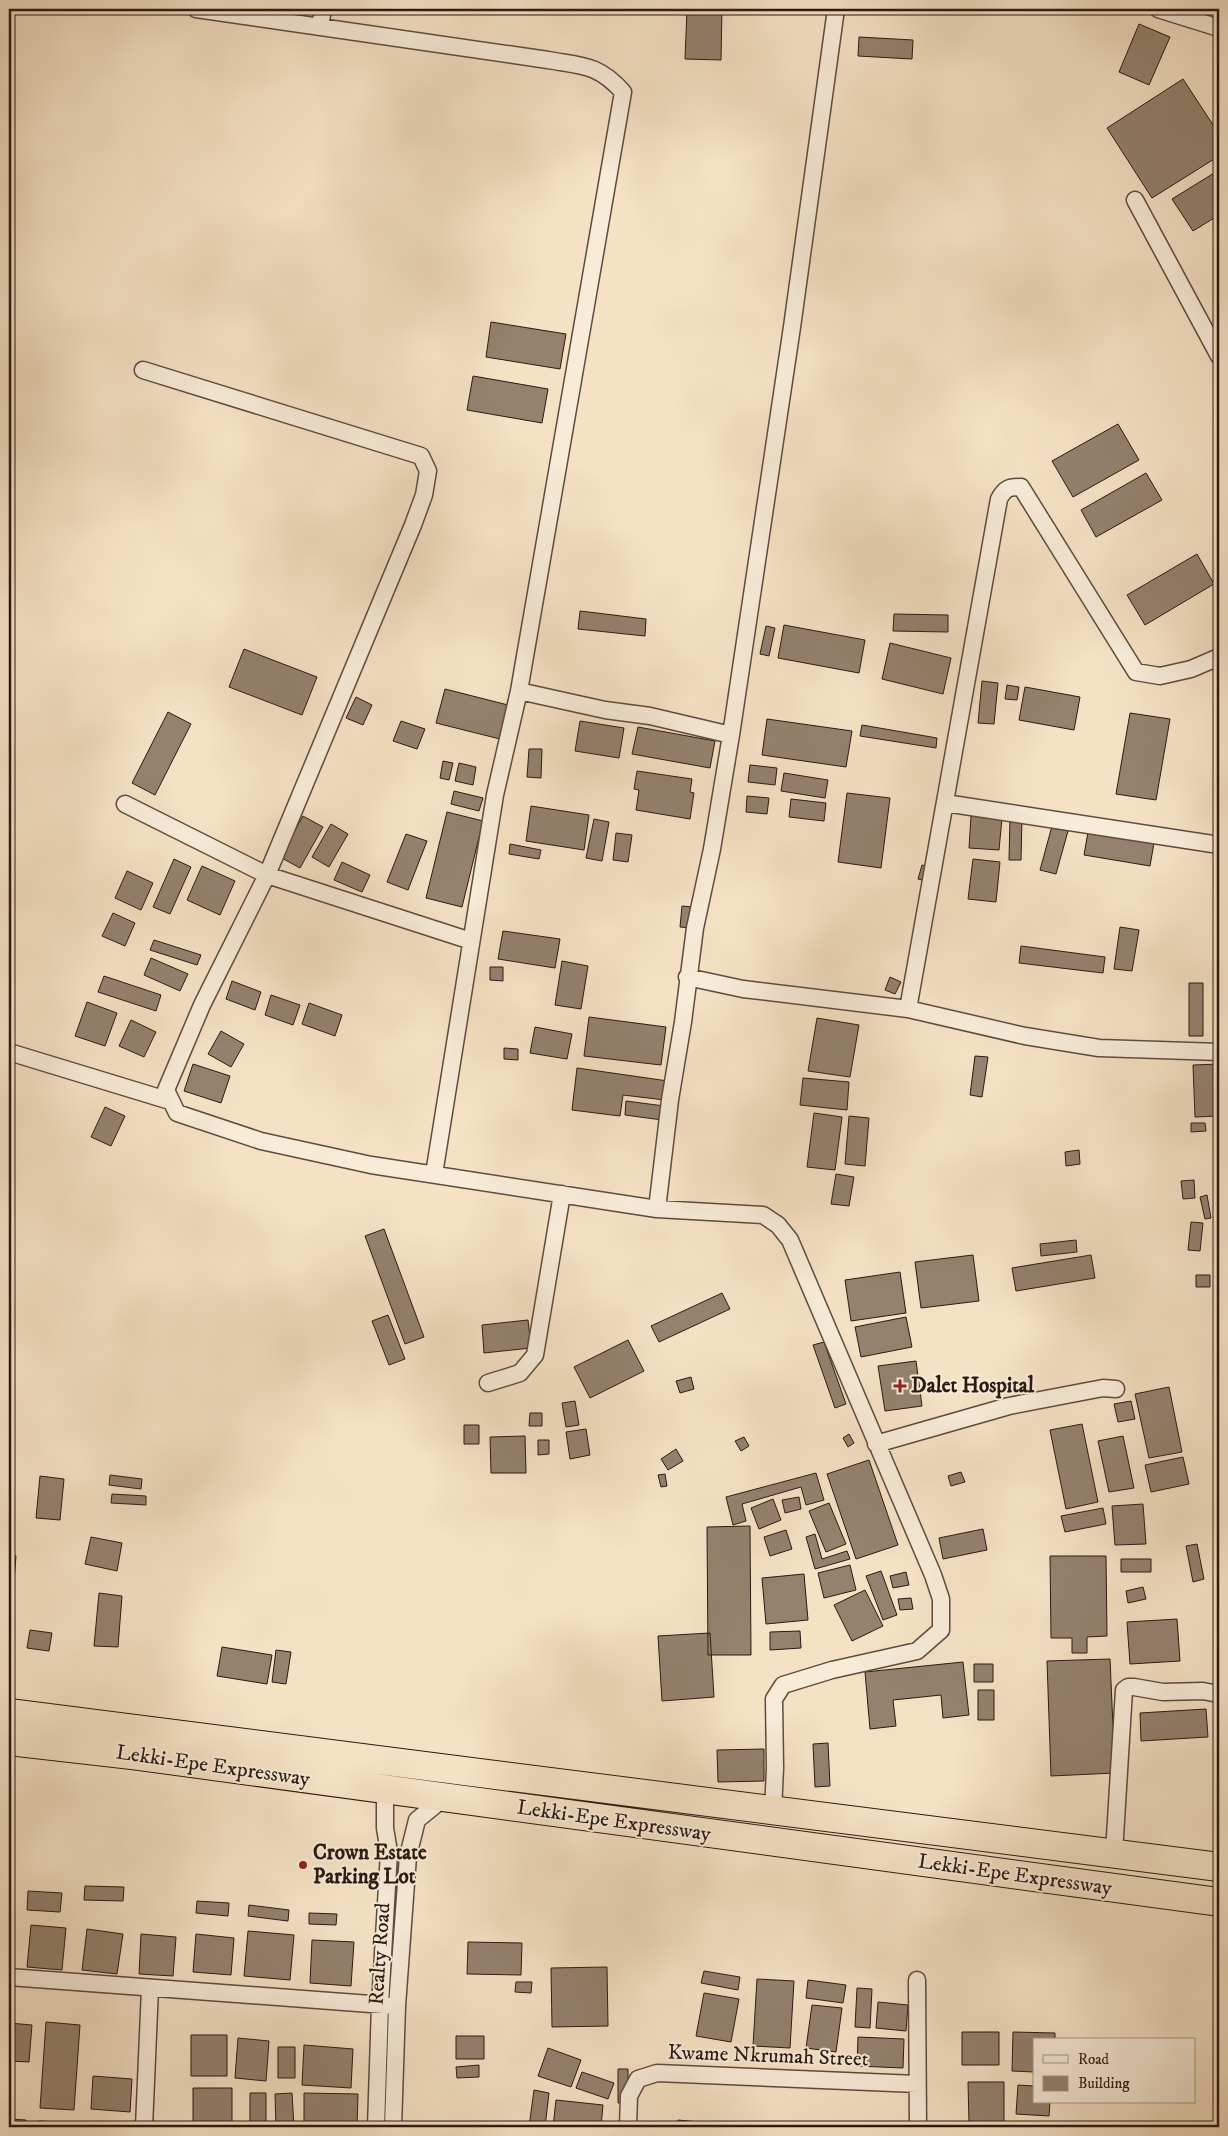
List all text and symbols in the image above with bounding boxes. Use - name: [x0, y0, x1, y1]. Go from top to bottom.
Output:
- place label: Dalet Hospital: [911, 1373, 1035, 1399]
- marker: Dalet Hospital: [893, 1379, 907, 1393]
- street label: Lekki-Epe Expressway: [114, 1740, 313, 1793]
- street label: Lekki-Epe Expressway: [515, 1795, 714, 1848]
- place label: Crown Estate Parking Lot: [313, 1840, 427, 1890]
- street label: Lekki-Epe Expressway: [916, 1849, 1115, 1902]
- marker: Crown Estate Parking Lot: [297, 1859, 309, 1871]
- street label: Realty Road: [363, 1902, 397, 2006]
- legend: [1033, 2038, 1196, 2104]
- street label: Kwame Nkrumah Street: [667, 2040, 869, 2073]
- text: Road: [1078, 2050, 1110, 2069]
- text: Building: [1078, 2074, 1130, 2093]

